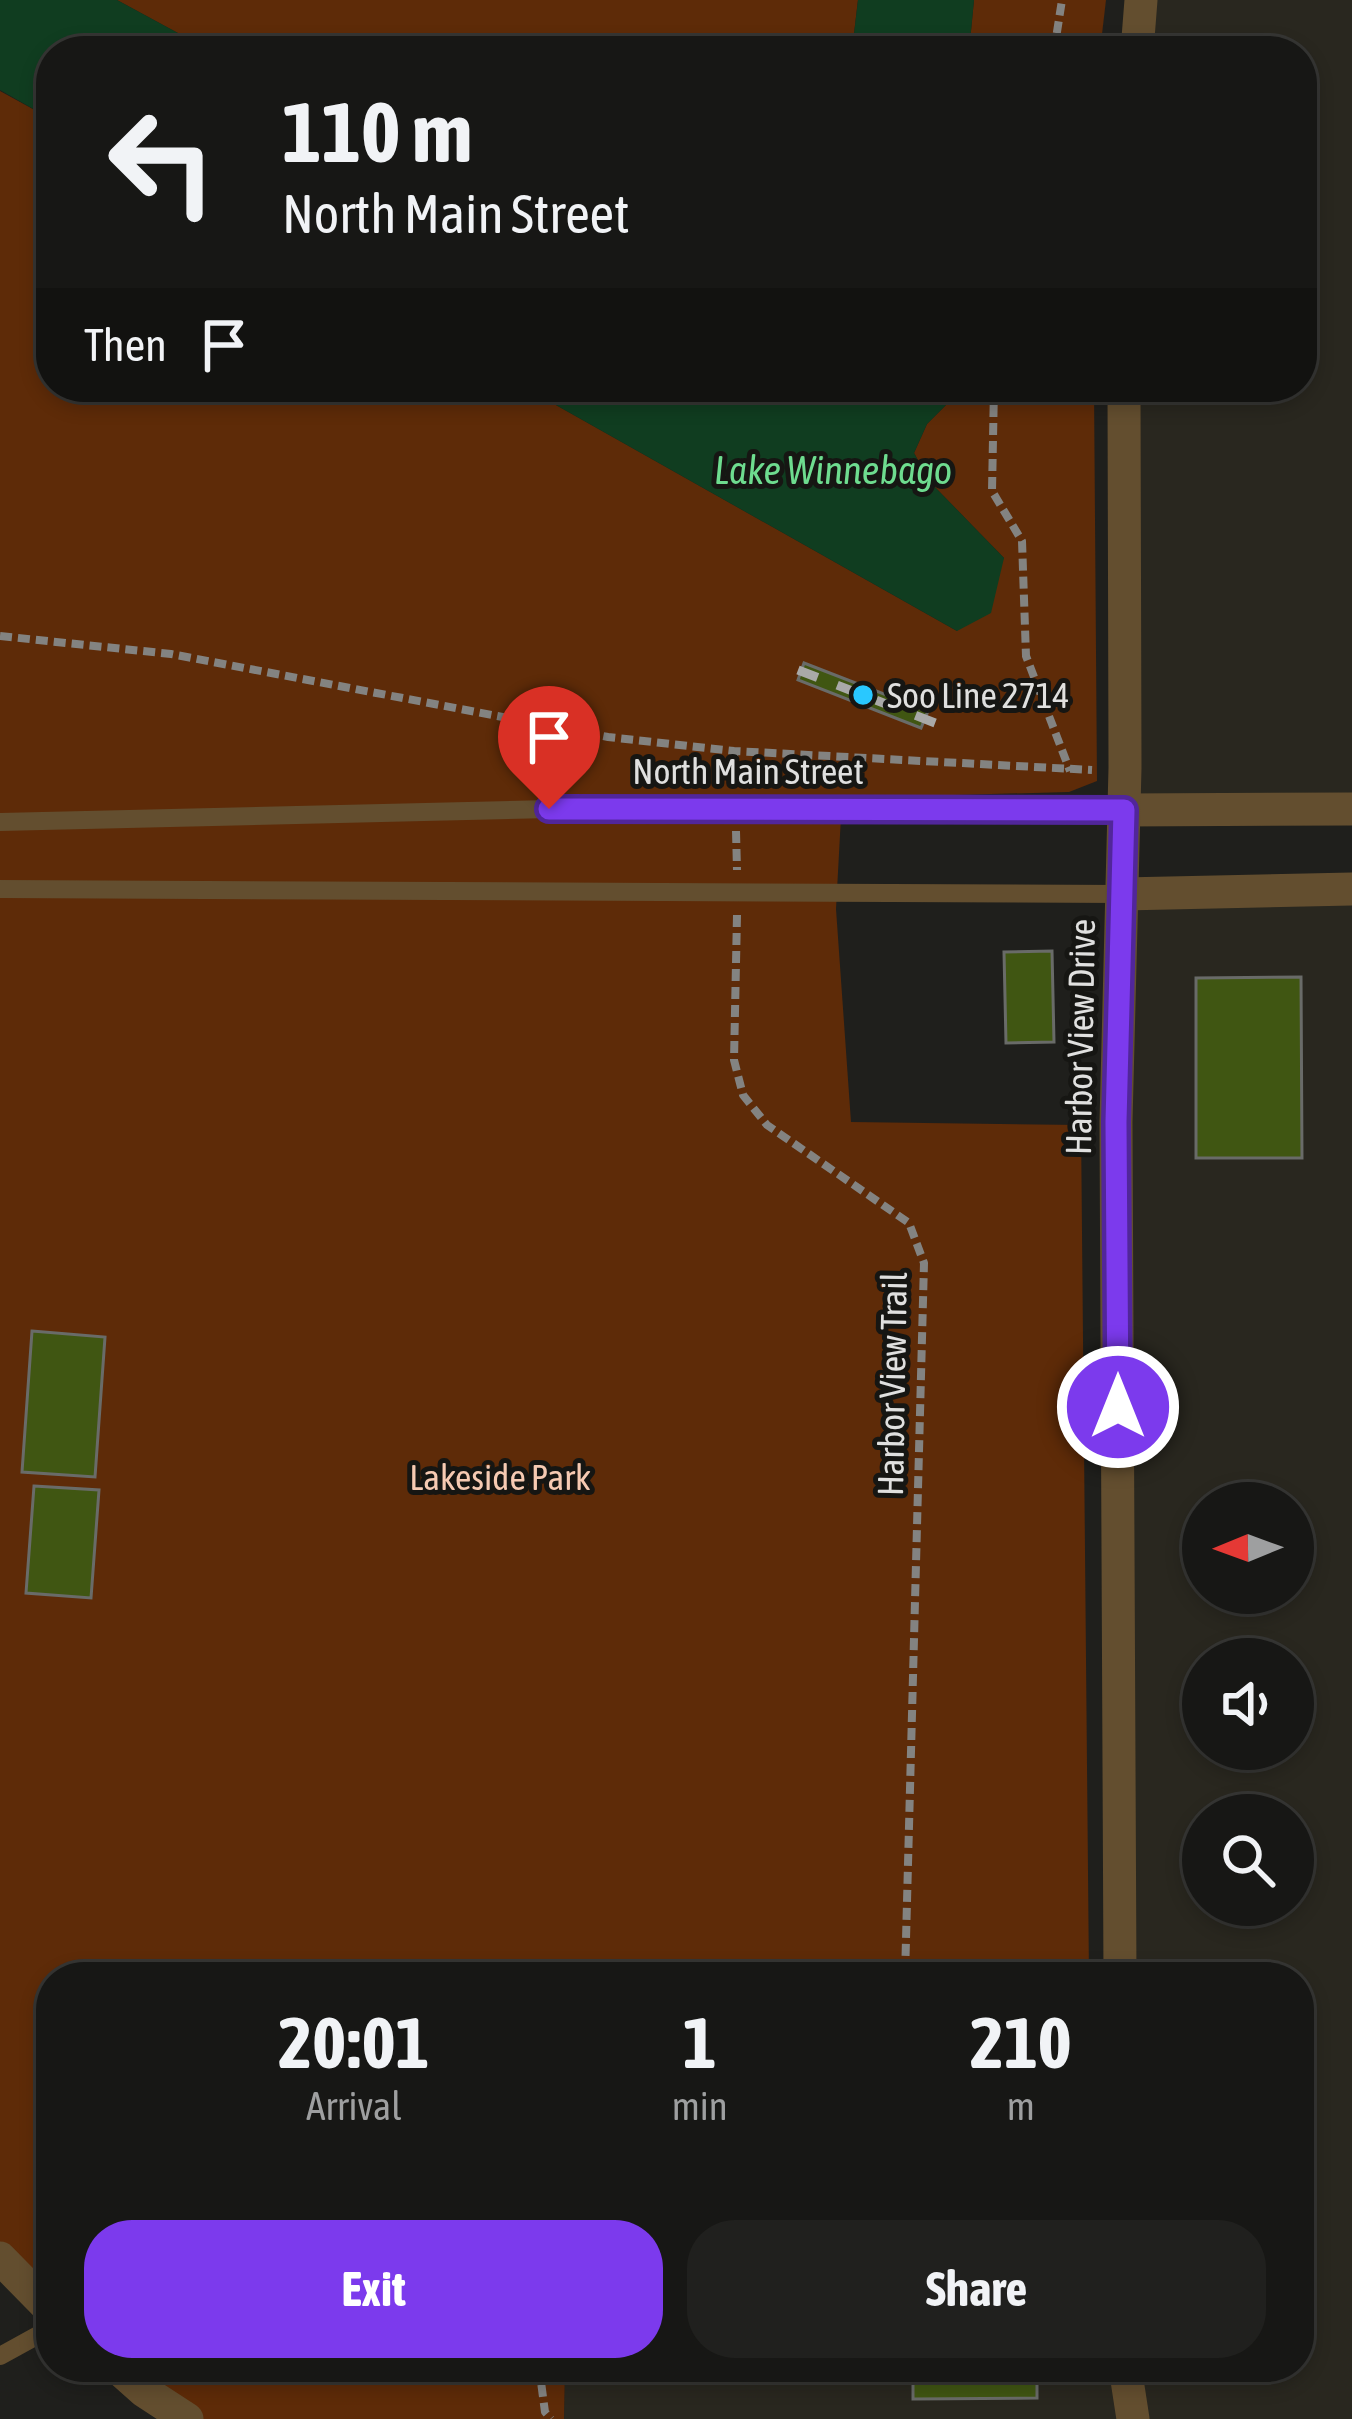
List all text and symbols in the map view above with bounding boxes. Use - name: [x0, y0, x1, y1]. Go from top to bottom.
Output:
- icon: left: [84, 84, 240, 240]
- text: 110 m: [282, 84, 472, 180]
- text: North Main Street: [282, 183, 630, 244]
- icon: arrive: [191, 312, 257, 378]
- text: Then: [84, 319, 167, 371]
- water label: Lake Winnebago: [714, 448, 952, 492]
- place label: Soo Line 2714: [887, 674, 1070, 716]
- marker: Soo Line 2714: [850, 682, 876, 708]
- pin: [498, 686, 600, 809]
- icon: arrive: [516, 704, 582, 770]
- street label: North Main Street: [632, 750, 864, 792]
- street label: Harbor View Drive: [1057, 919, 1103, 1155]
- street label: Harbor View Trail: [869, 1271, 915, 1496]
- position arrow: [1055, 1344, 1181, 1470]
- park label: Lakeside Park: [409, 1456, 591, 1498]
- north arrow: [1182, 1482, 1314, 1614]
- map controls: [1182, 1482, 1314, 1926]
- button: sound: [1182, 1638, 1314, 1770]
- button: search: [1182, 1794, 1314, 1926]
- text: 20:01: [278, 2001, 429, 2083]
- text: 1: [683, 2001, 717, 2083]
- text: 210: [970, 2001, 1072, 2083]
- text: Arrival: [306, 2084, 402, 2128]
- text: min: [672, 2084, 728, 2128]
- text: m: [1007, 2084, 1035, 2128]
- button: Exit: [84, 2220, 663, 2358]
- button: Share: [687, 2220, 1266, 2358]

